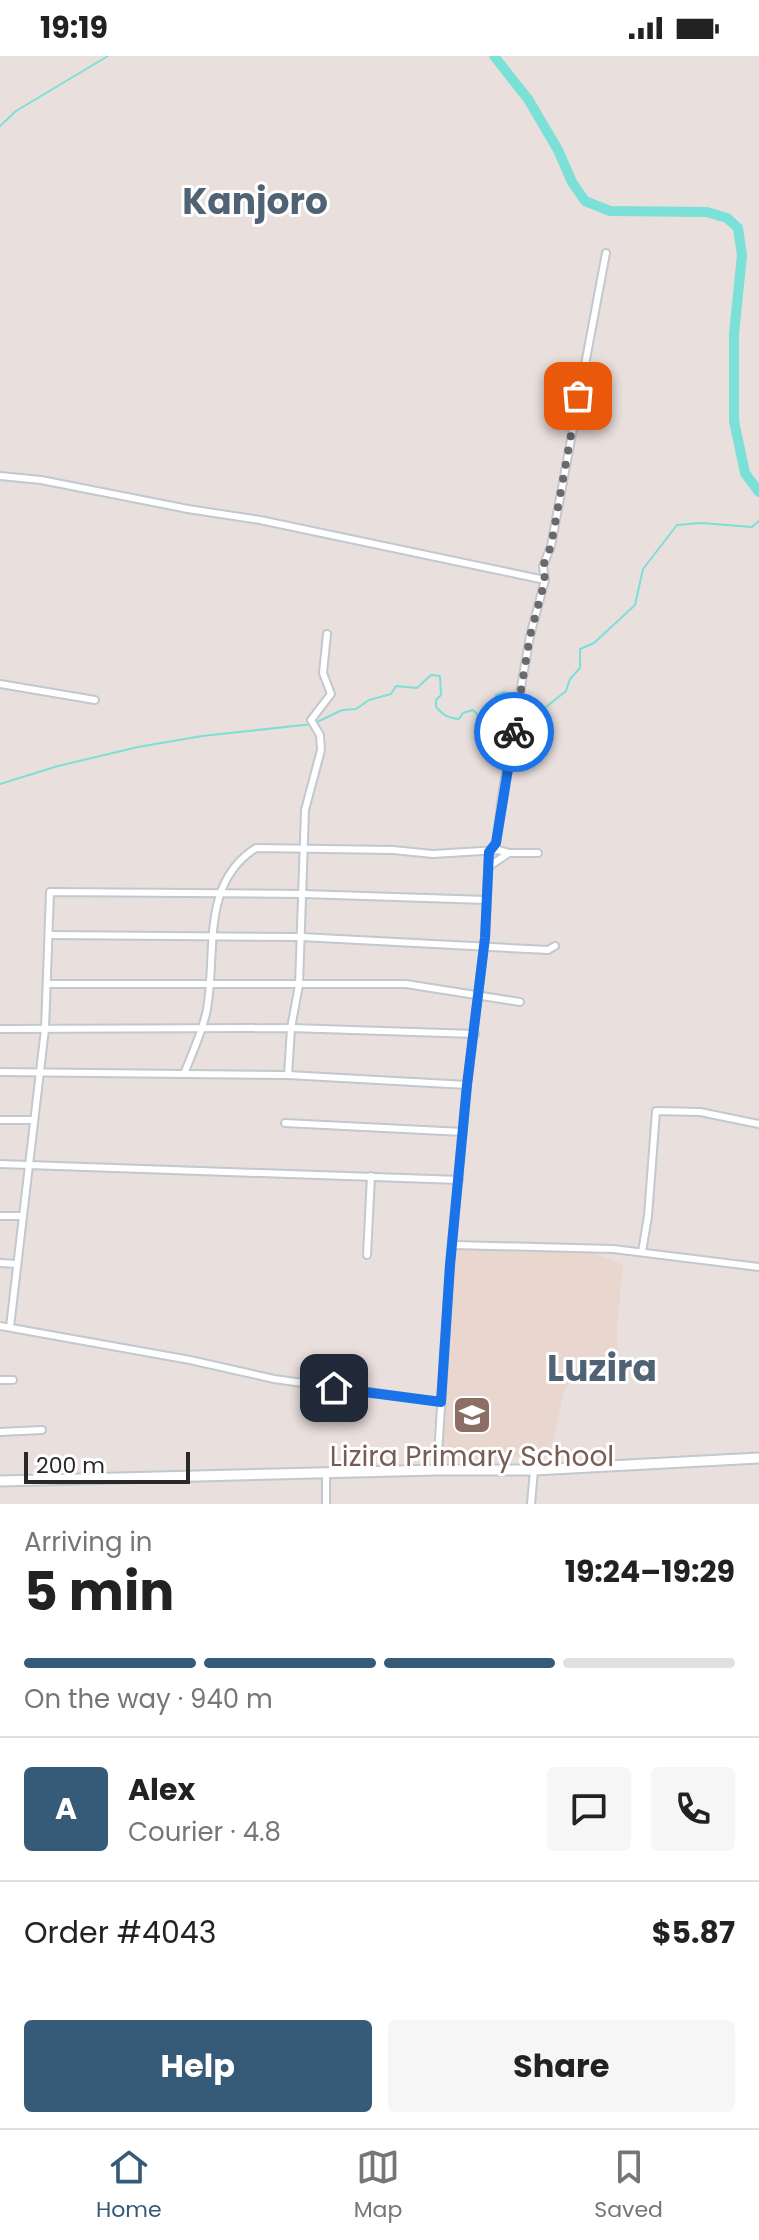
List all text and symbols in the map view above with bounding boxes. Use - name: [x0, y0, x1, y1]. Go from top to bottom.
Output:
- text: 19:19: [40, 6, 108, 49]
- district label: Kanjoro: [182, 176, 328, 227]
- pin: [544, 362, 612, 430]
- icon: bag: [556, 374, 600, 418]
- courier: [474, 692, 554, 772]
- icon: bike: [492, 710, 536, 754]
- district label: Luzira: [547, 1343, 657, 1394]
- pin: [300, 1354, 368, 1422]
- icon: home: [312, 1366, 356, 1410]
- school or university icon: Lizira Primary School: [451, 1394, 493, 1436]
- place label: Lizira Primary School: [330, 1437, 614, 1476]
- scale bar: [24, 1448, 190, 1484]
- text: 200 m: [36, 1450, 105, 1481]
- text: Arriving in: [24, 1524, 153, 1560]
- text: 19:24–19:29: [565, 1550, 735, 1593]
- text: 5 min: [24, 1555, 174, 1628]
- text: On the way · 940 m: [24, 1681, 273, 1717]
- button: chat: [547, 1767, 631, 1851]
- button: phone: [651, 1767, 735, 1851]
- text: Alex: [128, 1768, 195, 1811]
- text: A: [55, 1787, 77, 1830]
- text: Courier · 4.8: [128, 1814, 281, 1850]
- text: Order #4043: [24, 1911, 216, 1954]
- text: $5.87: [652, 1911, 735, 1954]
- button: Help: [24, 2020, 372, 2112]
- button: Share: [388, 2020, 735, 2112]
- tab: Home: [96, 2145, 162, 2226]
- tab: Map: [354, 2145, 402, 2226]
- tab: Saved: [594, 2145, 663, 2226]

